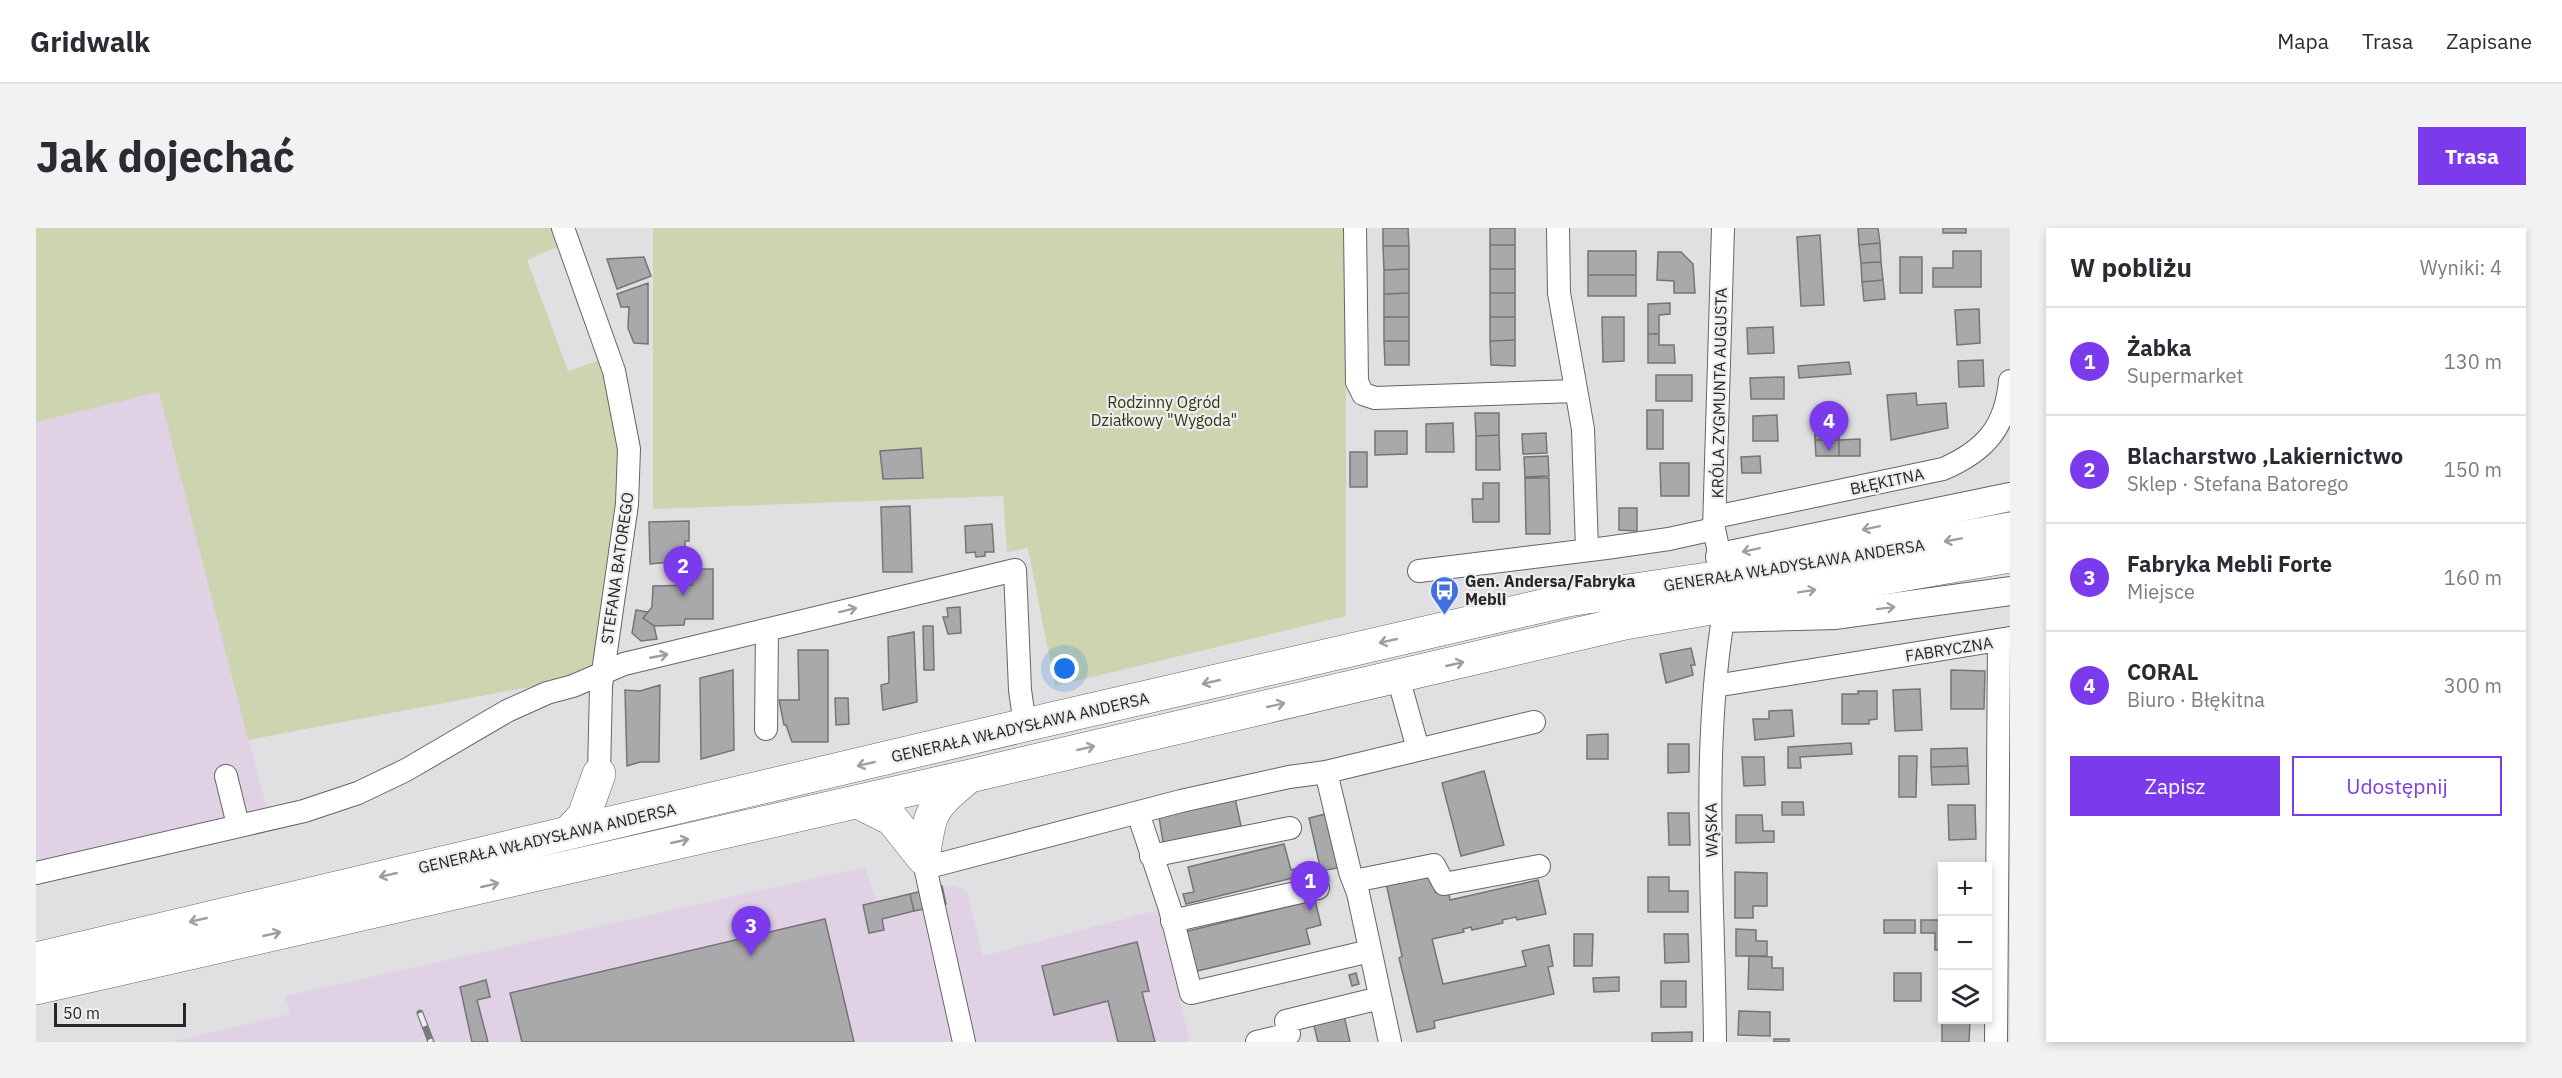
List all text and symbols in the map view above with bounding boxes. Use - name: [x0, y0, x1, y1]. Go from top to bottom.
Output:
- text: Gridwalk: [30, 23, 150, 60]
- text: Mapa: [2277, 27, 2329, 55]
- text: Trasa: [2362, 27, 2413, 55]
- text: Zapisane: [2446, 27, 2532, 55]
- button: Trasa: [2418, 127, 2526, 185]
- text: Jak dojechać: [36, 129, 295, 184]
- text: W pobliżu: [2070, 250, 2192, 284]
- text: Wyniki: 4: [2420, 254, 2502, 281]
- street label: KRÓLA ZYGMUNTA AUGUSTA: [1706, 287, 1731, 499]
- text: Żabka: [2127, 333, 2191, 362]
- text: 1: [2084, 348, 2096, 375]
- text: 130 m: [2444, 348, 2502, 375]
- text: Supermarket: [2127, 362, 2244, 389]
- park label: Rodzinny Ogród Działkowy "Wygoda": [1091, 392, 1237, 430]
- pin: 4: [1810, 402, 1848, 451]
- text: Blacharstwo ,Lakiernictwo: [2127, 441, 2403, 470]
- text: 2: [2084, 456, 2096, 483]
- text: 150 m: [2444, 456, 2502, 483]
- street label: BŁĘKITNA: [1848, 463, 1926, 499]
- text: Sklep · Stefana Batorego: [2127, 470, 2348, 497]
- street label: STEFANA BATOREGO: [596, 491, 638, 645]
- one-way arrow: [1861, 522, 1880, 534]
- street label: GENERAŁA WŁADYSŁAWA ANDERSA: [1662, 534, 1926, 596]
- one-way arrow: [1943, 535, 1963, 546]
- one-way arrow: [1742, 545, 1761, 556]
- pin: 2: [664, 546, 702, 596]
- text: Fabryka Mebli Forte: [2127, 549, 2332, 578]
- text: 3: [2084, 564, 2096, 591]
- text: 160 m: [2444, 564, 2502, 591]
- place label: Gen. Andersa/Fabryka Mebli: [1465, 571, 1635, 609]
- bus stop icon: Gen. Andersa/Fabryka Mebli: [1428, 574, 1460, 616]
- text: Miejsce: [2127, 578, 2195, 605]
- one-way arrow: [1796, 586, 1816, 597]
- one-way arrow: [1876, 603, 1895, 614]
- one-way arrow: [839, 604, 858, 616]
- street label: FABRYCZNA: [1904, 632, 1994, 666]
- one-way arrow: [1379, 636, 1398, 648]
- one-way arrow: [649, 650, 668, 662]
- your location: [1050, 654, 1079, 683]
- one-way arrow: [1445, 657, 1464, 669]
- text: CORAL: [2127, 657, 2198, 686]
- text: 4: [2084, 672, 2096, 699]
- text: 300 m: [2444, 672, 2502, 699]
- one-way arrow: [1202, 677, 1221, 689]
- text: Biuro · Błękitna: [2127, 686, 2265, 713]
- street label: GENERAŁA WŁADYSŁAWA ANDERSA: [889, 688, 1151, 766]
- one-way arrow: [1267, 698, 1286, 710]
- one-way arrow: [1077, 742, 1096, 754]
- button: Zapisz: [2070, 756, 2280, 816]
- button: Udostępnij: [2292, 756, 2502, 816]
- one-way arrow: [857, 758, 876, 770]
- street label: GENERAŁA WŁADYSŁAWA ANDERSA: [416, 799, 678, 877]
- street label: WĄSKA: [1701, 803, 1721, 857]
- one-way arrow: [670, 835, 689, 847]
- pin: 1: [1290, 862, 1330, 911]
- map controls: [1938, 862, 1992, 1024]
- button: +: [1938, 862, 1992, 916]
- one-way arrow: [379, 869, 398, 881]
- one-way arrow: [480, 879, 499, 891]
- pin: 3: [732, 906, 770, 956]
- one-way arrow: [189, 915, 208, 927]
- button: −: [1938, 916, 1992, 970]
- one-way arrow: [262, 928, 281, 940]
- button: layers: [1938, 970, 1992, 1024]
- scale bar: [54, 1000, 186, 1028]
- text: 50 m: [63, 1003, 100, 1023]

